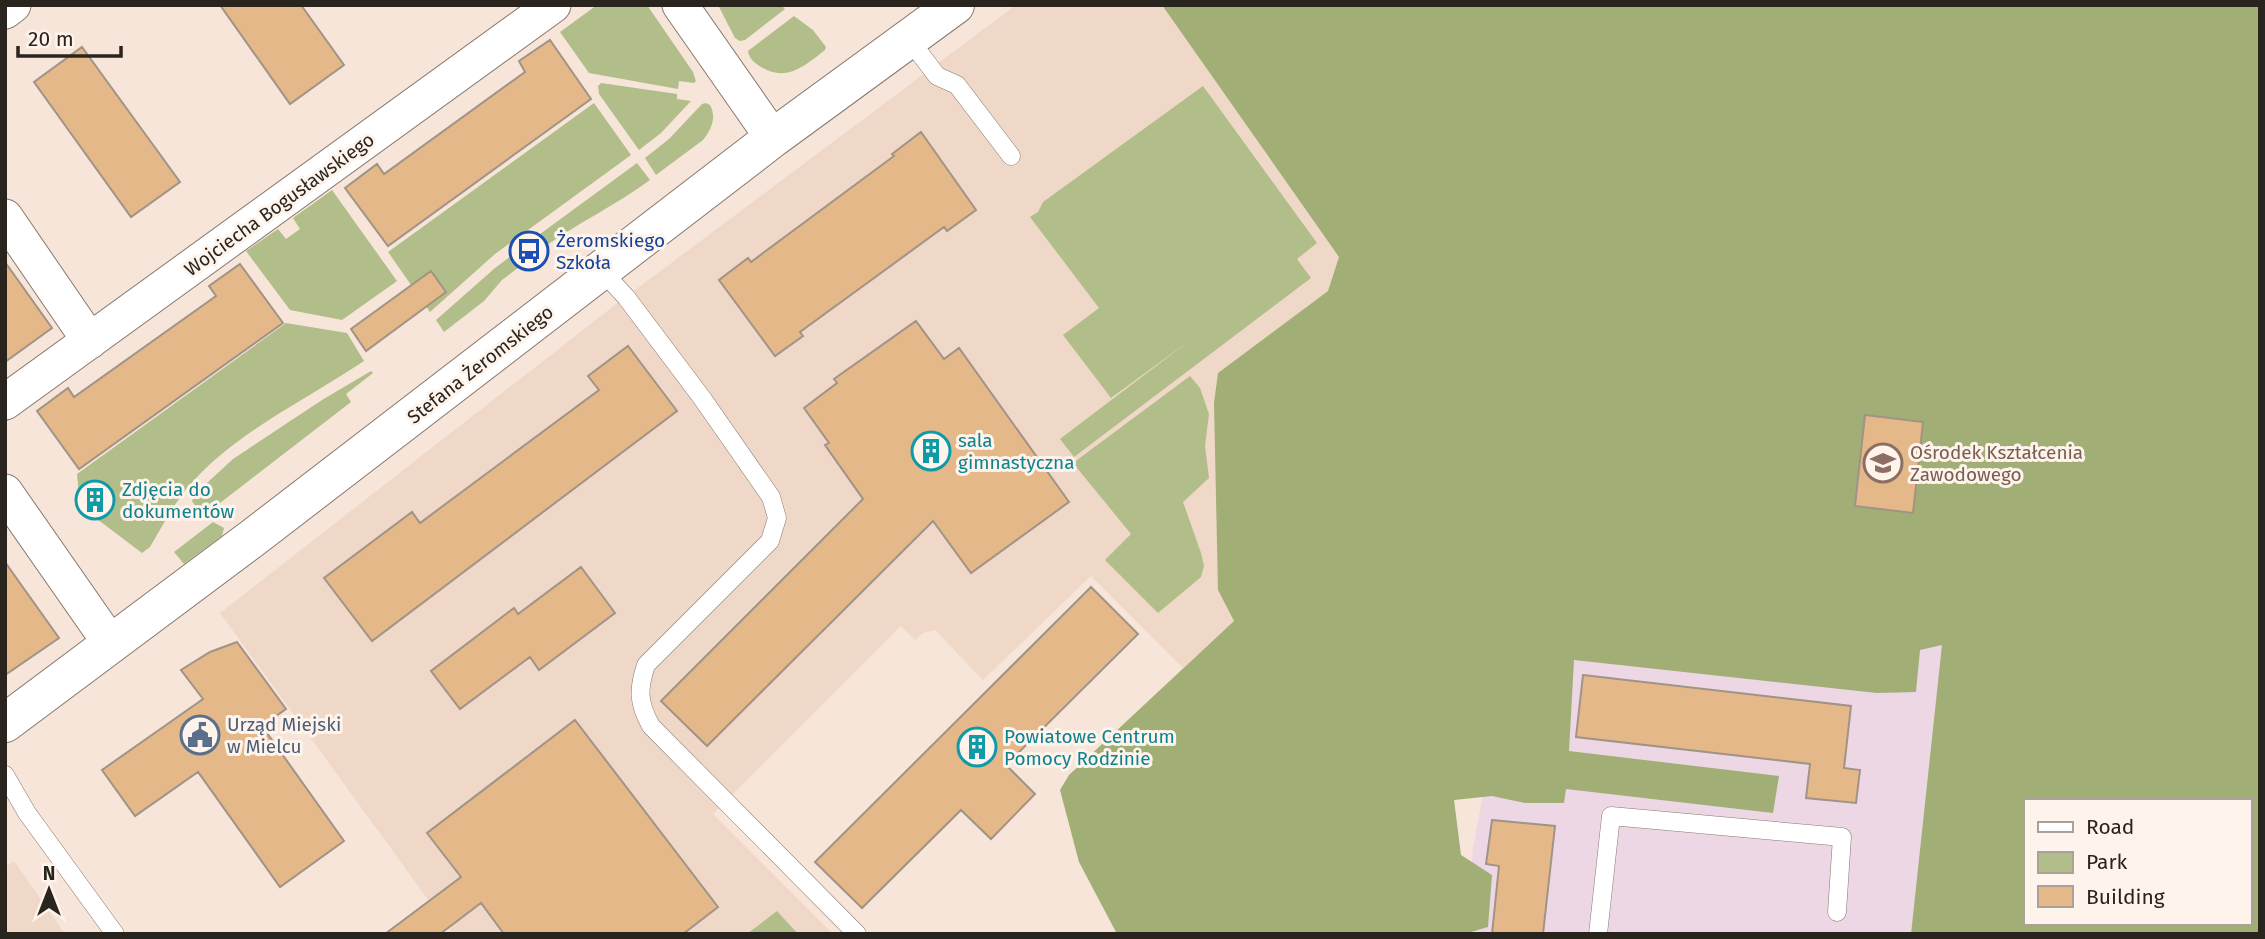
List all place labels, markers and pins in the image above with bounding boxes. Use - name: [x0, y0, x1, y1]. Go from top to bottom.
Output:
- place label: Żeromskiego Szkoła: [556, 229, 665, 274]
- bus stop icon: Żeromskiego Szkoła: [508, 230, 550, 272]
- place label: sala gimnastyczna: [958, 429, 1075, 474]
- building icon: sala gimnastyczna: [910, 430, 952, 472]
- place label: Ośrodek Kształcenia Zawodowego: [1910, 441, 2083, 486]
- school or university icon: Ośrodek Kształcenia Zawodowego: [1862, 442, 1904, 484]
- place label: Zdjęcia do dokumentów: [122, 478, 235, 523]
- building icon: Zdjęcia do dokumentów: [74, 479, 116, 521]
- place label: Urząd Miejski w Mielcu: [227, 713, 341, 758]
- public building icon: Urząd Miejski w Mielcu: [179, 714, 221, 756]
- place label: Powiatowe Centrum Pomocy Rodzinie: [1004, 725, 1175, 770]
- building icon: Powiatowe Centrum Pomocy Rodzinie: [956, 726, 998, 768]

